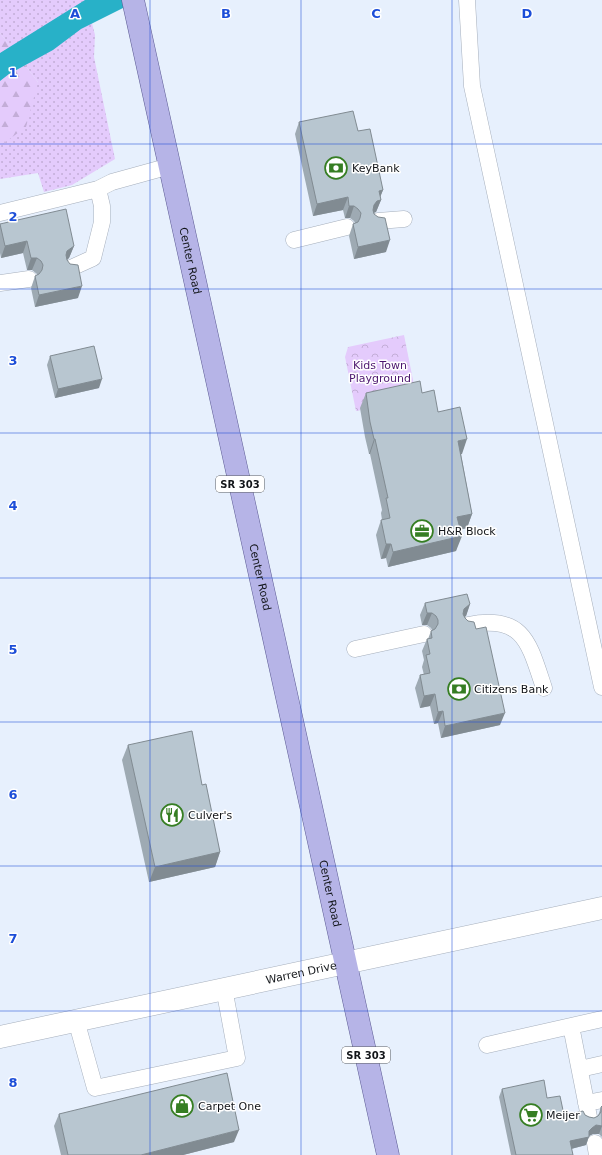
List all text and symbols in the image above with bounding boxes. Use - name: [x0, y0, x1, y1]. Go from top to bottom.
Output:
- text: A: [70, 6, 80, 21]
- text: B: [221, 6, 231, 21]
- text: C: [371, 6, 381, 21]
- text: D: [522, 6, 533, 21]
- text: 1: [8, 65, 18, 80]
- bank icon: KeyBank: [323, 155, 349, 181]
- place label: KeyBank: [352, 162, 400, 175]
- text: 2: [8, 209, 18, 224]
- street label: Center Road: [177, 226, 204, 295]
- text: 3: [8, 353, 18, 368]
- park label: Kids Town Playground: [349, 359, 411, 385]
- road number: SR 303: [216, 476, 264, 492]
- text: 4: [8, 498, 18, 513]
- office icon: H&R Block: [409, 518, 435, 544]
- place label: H&R Block: [438, 525, 496, 538]
- street label: Center Road: [247, 542, 274, 612]
- text: 5: [8, 642, 18, 657]
- bank icon: Citizens Bank: [446, 676, 472, 702]
- place label: Citizens Bank: [474, 683, 549, 696]
- text: 6: [8, 787, 18, 802]
- restaurant icon: Culver's: [159, 802, 185, 828]
- place label: Culver's: [188, 809, 233, 822]
- street label: Center Road: [317, 859, 344, 928]
- text: 7: [8, 931, 18, 946]
- street label: Warren Drive: [265, 958, 338, 986]
- road number: SR 303: [342, 1047, 390, 1063]
- text: 8: [8, 1075, 18, 1090]
- shop icon: Carpet One: [169, 1093, 195, 1119]
- place label: Carpet One: [198, 1100, 261, 1113]
- supermarket icon: Meijer: [518, 1102, 544, 1128]
- place label: Meijer: [546, 1109, 580, 1122]

